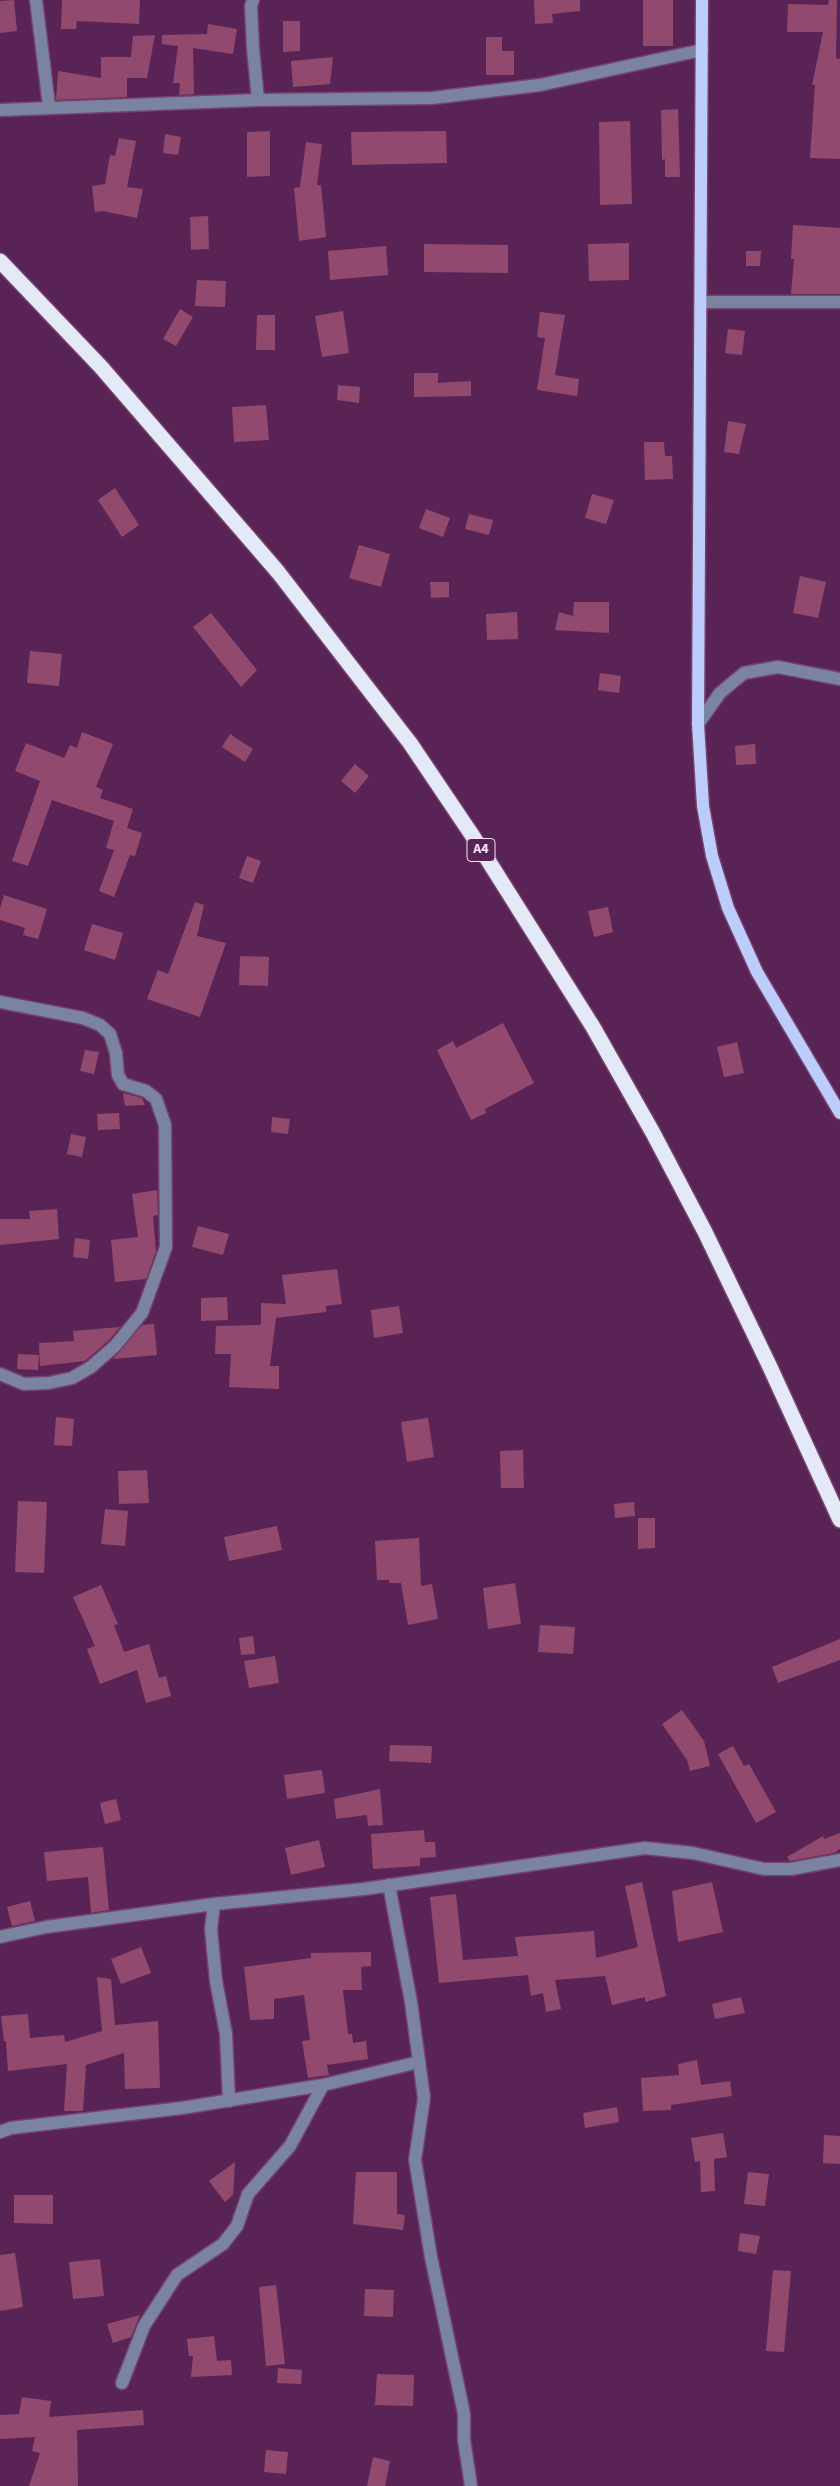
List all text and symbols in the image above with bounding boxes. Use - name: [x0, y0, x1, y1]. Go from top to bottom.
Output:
- road number: A4: [467, 838, 495, 862]

